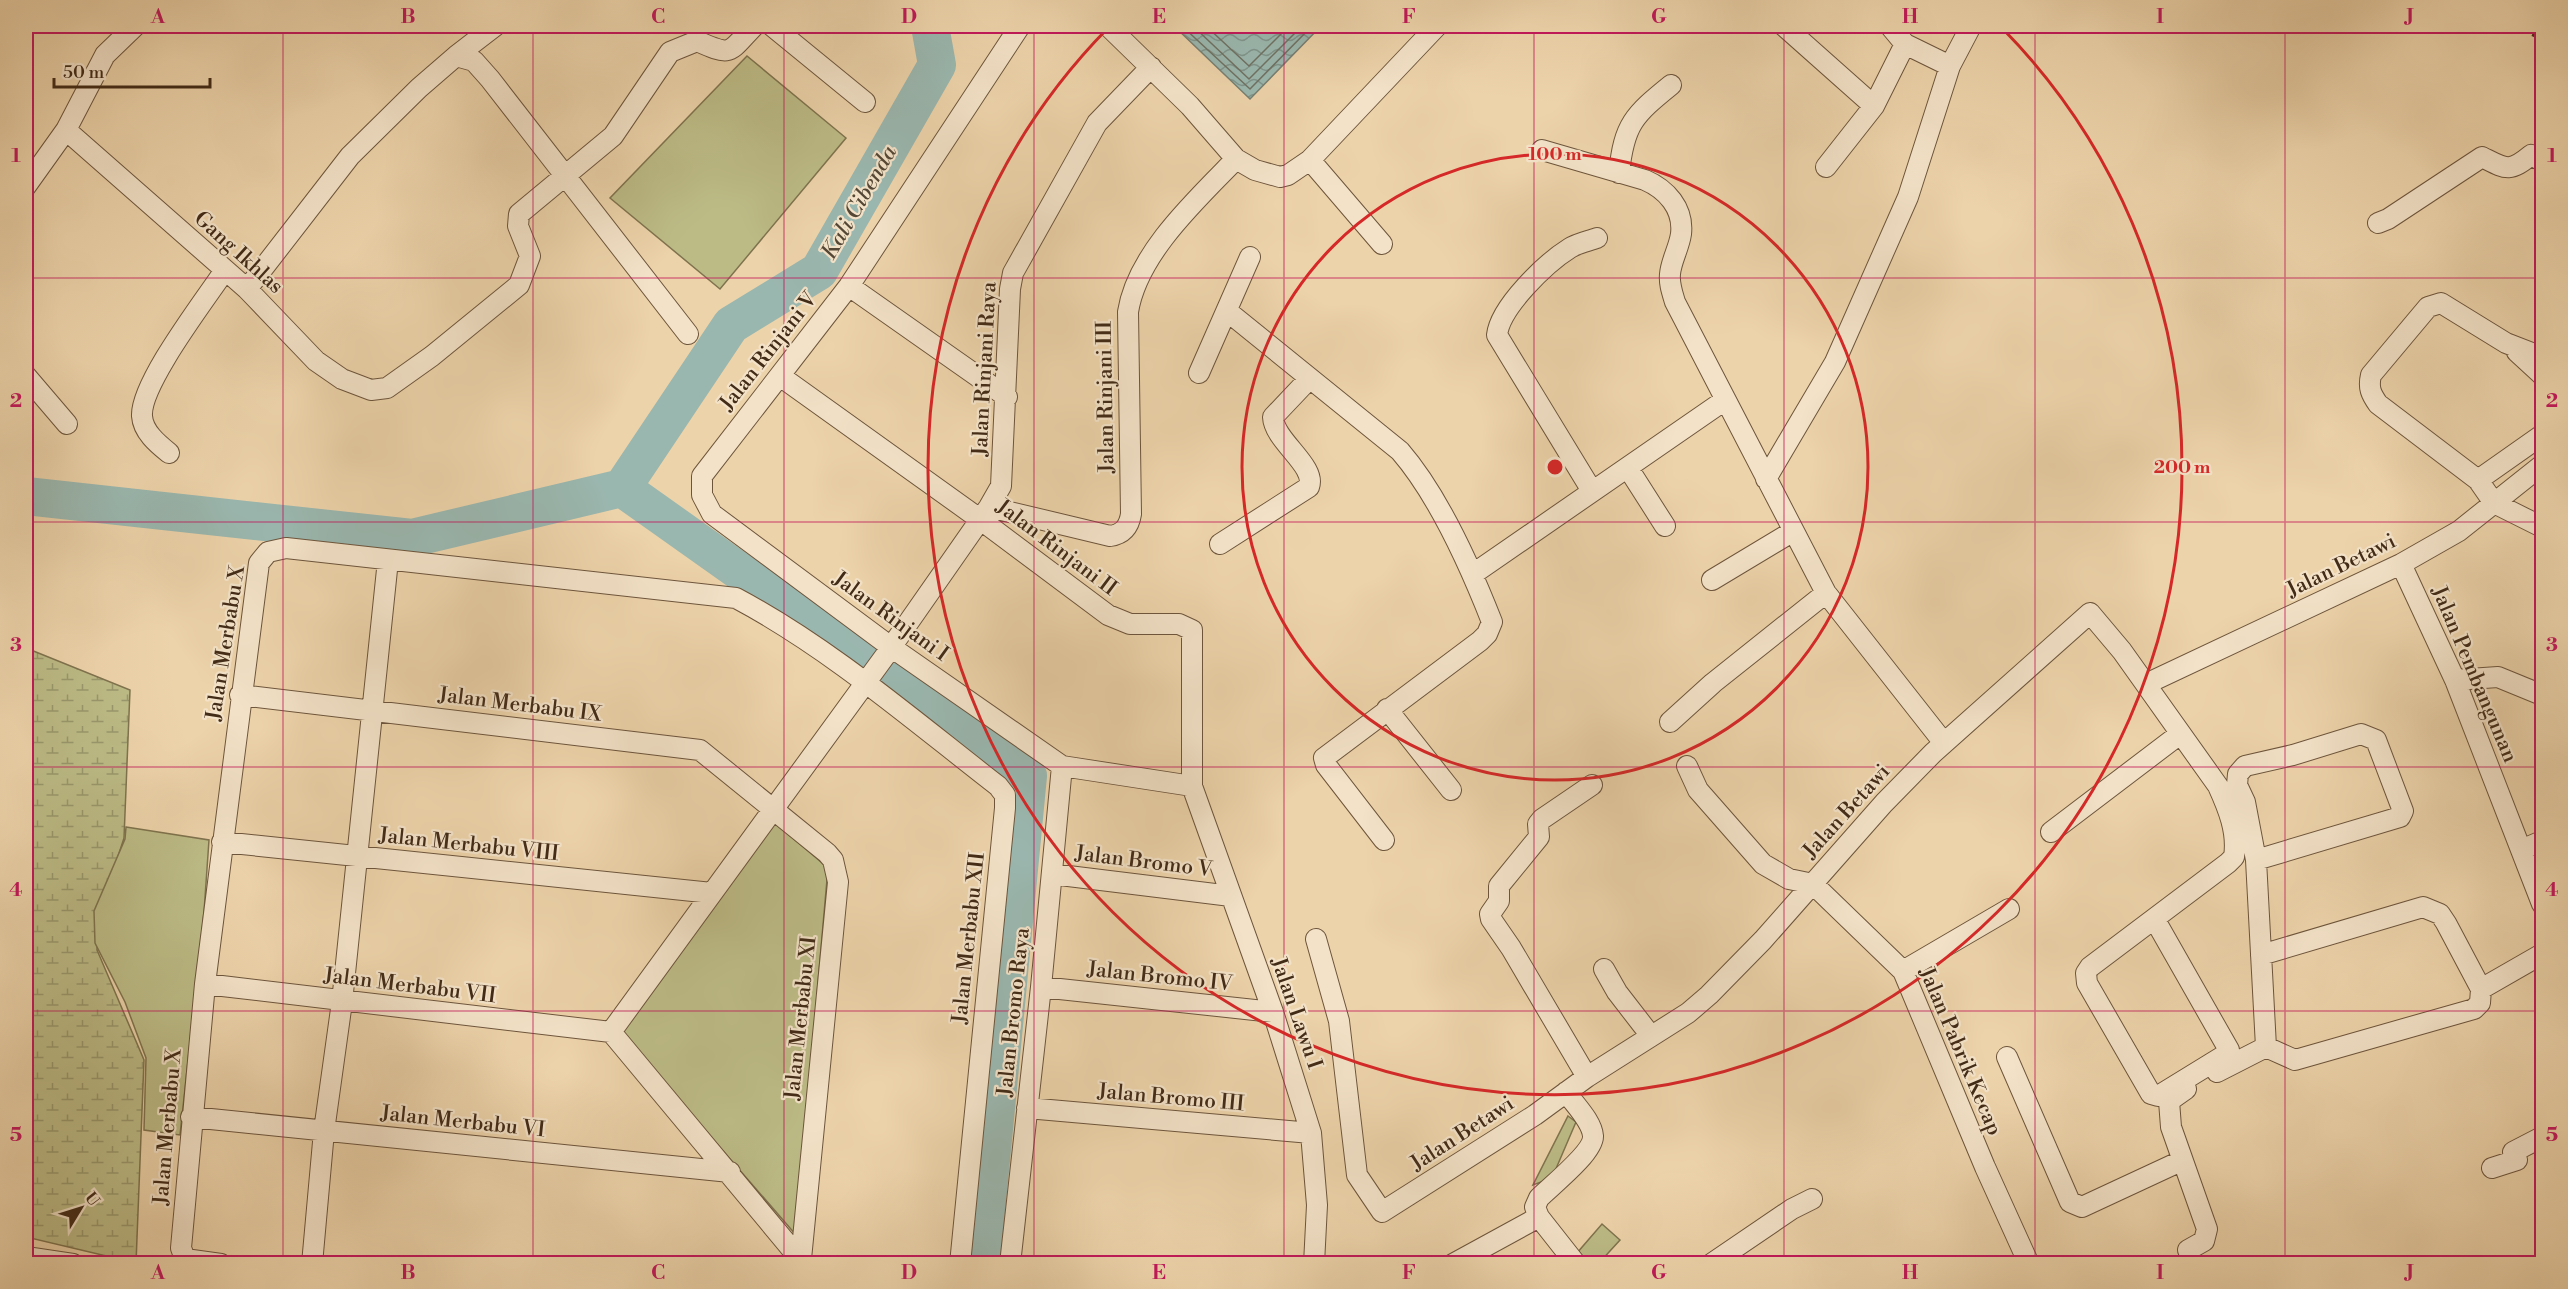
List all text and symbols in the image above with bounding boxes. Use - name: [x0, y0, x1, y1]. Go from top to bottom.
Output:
- text: A: [150, 5, 166, 30]
- text: B: [400, 5, 416, 30]
- text: C: [651, 5, 665, 30]
- text: D: [901, 5, 917, 30]
- text: E: [1152, 5, 1166, 30]
- text: F: [1402, 5, 1416, 30]
- text: G: [1651, 5, 1667, 30]
- text: H: [1902, 5, 1919, 30]
- text: I: [2156, 5, 2164, 30]
- text: J: [2403, 5, 2414, 30]
- scale bar: [54, 51, 210, 89]
- text: 50 m: [63, 61, 105, 84]
- water label: Kali Cibenda: [816, 140, 903, 265]
- text: 100 m: [1528, 143, 1582, 166]
- text: 1: [11, 144, 21, 169]
- text: 1: [2547, 144, 2557, 169]
- street label: Gang Ikhlas: [188, 206, 288, 300]
- street label: Jalan Rinjani Raya: [967, 281, 1003, 458]
- street label: Jalan Rinjani V: [714, 286, 824, 417]
- street label: Jalan Rinjani III: [1092, 321, 1120, 474]
- text: 2: [10, 389, 22, 414]
- text: 2: [2546, 389, 2558, 414]
- text: 200 m: [2154, 456, 2211, 479]
- centre of rings: [1545, 457, 1565, 477]
- street label: Jalan Rinjani II: [990, 493, 1122, 602]
- street label: Jalan Betawi: [2282, 528, 2400, 604]
- street label: Jalan Merbabu X: [201, 563, 251, 723]
- street label: Jalan Rinjani I: [827, 566, 953, 667]
- street label: Jalan Pembangunan: [2425, 581, 2523, 767]
- text: 3: [10, 633, 22, 658]
- text: 3: [2546, 633, 2558, 658]
- street label: Jalan Merbabu IX: [436, 682, 604, 728]
- street label: Jalan Betawi: [1797, 759, 1896, 865]
- street label: Jalan Merbabu VIII: [377, 822, 560, 867]
- street label: Jalan Bromo V: [1073, 841, 1215, 883]
- street label: Jalan Merbabu XII: [947, 851, 991, 1026]
- text: 4: [9, 878, 23, 903]
- text: 4: [2545, 878, 2559, 903]
- street label: Jalan Bromo Raya: [992, 926, 1036, 1099]
- street label: Jalan Merbabu XI: [779, 935, 823, 1102]
- street label: Jalan Lawu I: [1265, 953, 1327, 1073]
- street label: Jalan Bromo IV: [1085, 956, 1235, 998]
- street label: Jalan Merbabu VII: [321, 962, 497, 1009]
- street label: Jalan Pabrik Kecap: [1913, 963, 2007, 1139]
- street label: Jalan Merbabu X: [148, 1047, 188, 1207]
- street label: Jalan Bromo III: [1096, 1079, 1245, 1117]
- street label: Jalan Betawi: [1405, 1091, 1519, 1177]
- street label: Jalan Merbabu VI: [378, 1100, 546, 1144]
- text: 5: [10, 1123, 22, 1148]
- text: 5: [2546, 1123, 2558, 1148]
- north arrow: [51, 1178, 111, 1238]
- text: U: [80, 1188, 104, 1211]
- text: A: [150, 1261, 166, 1286]
- text: B: [400, 1261, 416, 1286]
- text: C: [651, 1261, 665, 1286]
- text: D: [901, 1261, 917, 1286]
- text: E: [1152, 1261, 1166, 1286]
- text: F: [1402, 1261, 1416, 1286]
- text: G: [1651, 1261, 1667, 1286]
- text: H: [1902, 1261, 1919, 1286]
- text: I: [2156, 1261, 2164, 1286]
- text: J: [2403, 1261, 2414, 1286]

